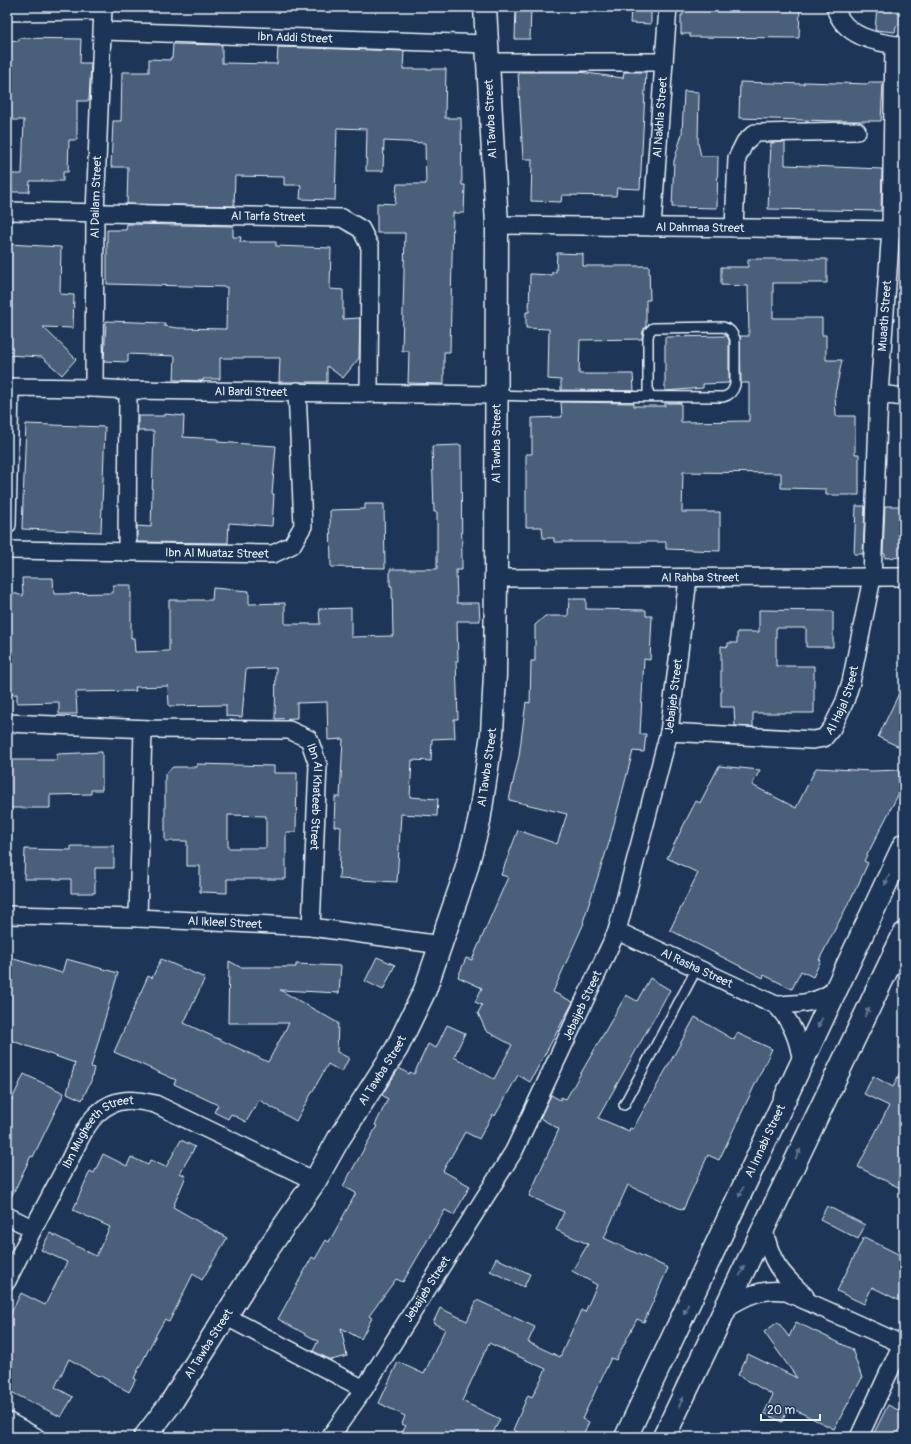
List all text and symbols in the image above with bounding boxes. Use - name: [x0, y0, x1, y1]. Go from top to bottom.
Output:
- street label: Ibn Addi Street: [257, 29, 333, 46]
- street label: Al Nakhla Street: [650, 76, 670, 158]
- street label: Al Tawba Street: [481, 79, 501, 159]
- street label: Al Dailam Street: [87, 155, 105, 238]
- street label: Al Tarfa Street: [231, 208, 305, 225]
- street label: Al Dahmaa Street: [655, 219, 745, 236]
- street label: Muaath Street: [875, 280, 895, 352]
- street label: Al Bardi Street: [214, 384, 288, 400]
- street label: Al Tawba Street: [489, 404, 504, 484]
- street label: Ibn Al Muataz Street: [165, 545, 269, 561]
- street label: Al Rahba Street: [661, 570, 739, 585]
- street label: Jebaijeb Street: [661, 658, 686, 734]
- street label: Al Hajal Street: [822, 664, 862, 738]
- street label: Al Tawba Street: [474, 727, 500, 808]
- street label: Ibn Al Khateeb Street: [304, 741, 326, 851]
- one-way arrow: [884, 875, 890, 886]
- street label: Al Ikleel Street: [187, 913, 263, 932]
- street label: Al Rasha Street: [658, 945, 735, 991]
- street label: Jebaijeb Street: [559, 968, 605, 1043]
- one-way arrow: [864, 1006, 870, 1017]
- one-way arrow: [817, 1018, 823, 1029]
- street label: Al Tawba Street: [355, 1033, 409, 1108]
- street label: Ibn Mugheeth Street: [59, 1093, 134, 1171]
- street label: Al Innabi Street: [741, 1102, 789, 1180]
- one-way arrow: [795, 1148, 801, 1160]
- one-way arrow: [738, 1186, 744, 1197]
- street label: Jebaijeb Street: [401, 1253, 454, 1325]
- one-way arrow: [739, 1266, 745, 1277]
- one-way arrow: [683, 1304, 689, 1315]
- street label: Al Tawba Street: [181, 1306, 236, 1381]
- one-way arrow: [678, 1396, 684, 1407]
- scale bar: [761, 1396, 820, 1422]
- text: 20 m: [767, 1403, 796, 1418]

